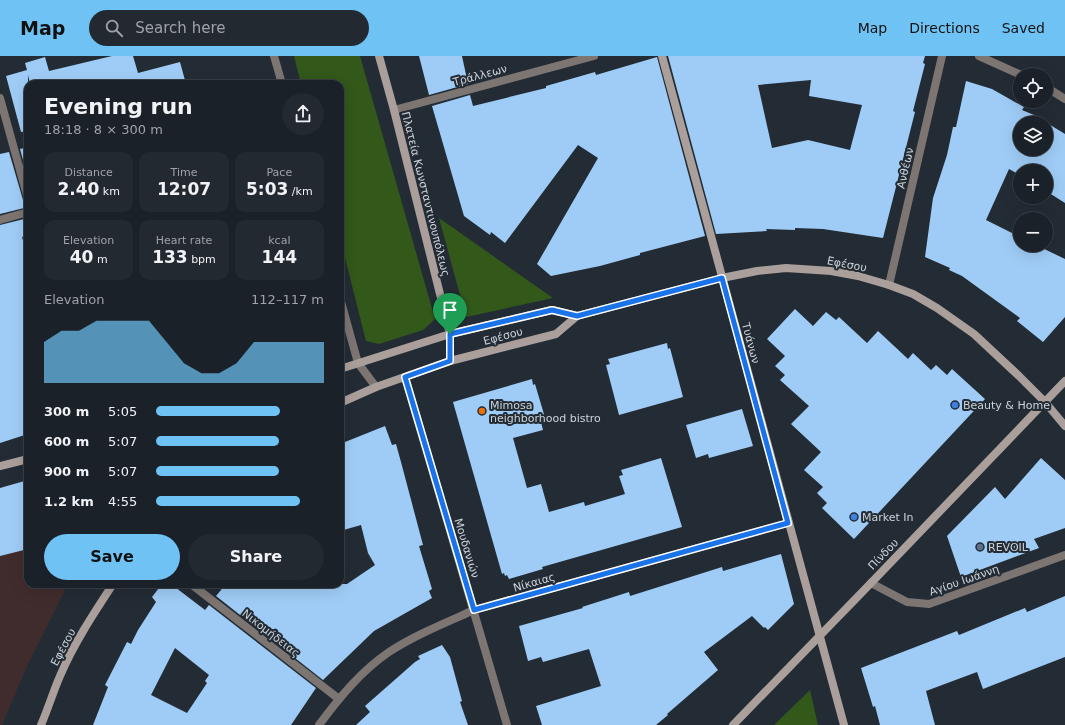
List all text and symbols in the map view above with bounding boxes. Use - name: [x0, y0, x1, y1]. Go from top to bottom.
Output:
- search box: [89, 10, 369, 46]
- text: Map: [20, 17, 65, 39]
- icon: search: [103, 17, 125, 39]
- text: Search here: [135, 19, 225, 37]
- text: Map: [858, 20, 887, 36]
- text: Directions: [909, 20, 980, 36]
- text: Saved: [1002, 20, 1045, 36]
- street label: Τράλλεων: [451, 62, 509, 89]
- map controls: [1013, 68, 1053, 252]
- button: locate: [1013, 68, 1053, 108]
- button: share: [282, 93, 324, 135]
- text: Evening run: [44, 94, 193, 119]
- street label: Πλατεία Κωνσταντινουπόλεως: [399, 110, 452, 278]
- button: layers: [1013, 116, 1053, 156]
- text: 18:18 · 8 × 300 m: [44, 122, 163, 137]
- street label: Ανθέων: [894, 146, 917, 190]
- button: +: [1013, 164, 1053, 204]
- text: Distance: [65, 166, 113, 179]
- text: Time: [171, 166, 197, 179]
- text: Pace: [266, 166, 292, 179]
- text: 2.40: [57, 179, 99, 199]
- text: 12:07: [157, 179, 211, 199]
- text: 5:03: [246, 179, 288, 199]
- text: km: [99, 185, 120, 198]
- text: /km: [288, 185, 313, 198]
- button: −: [1013, 212, 1053, 252]
- text: Elevation: [63, 234, 114, 247]
- text: Heart rate: [156, 234, 212, 247]
- text: kcal: [268, 234, 290, 247]
- text: 40: [70, 247, 93, 267]
- text: 133: [152, 247, 188, 267]
- text: 144: [262, 247, 297, 267]
- text: m: [93, 253, 108, 266]
- text: bpm: [188, 253, 216, 266]
- street label: Εφέσου: [826, 254, 868, 275]
- text: Elevation: [44, 292, 104, 307]
- text: 112–117 m: [251, 292, 324, 307]
- pin: [433, 293, 467, 334]
- icon: arrive: [439, 299, 461, 321]
- street label: Τυάνων: [739, 320, 762, 365]
- street label: Εφέσου: [482, 325, 524, 348]
- place label: Mimosa neighborhood bistro: [490, 399, 601, 425]
- place label: Beauty & Home: [963, 399, 1050, 412]
- marker: Beauty & Home: [950, 400, 960, 410]
- text: 300 m: [44, 404, 89, 419]
- text: 5:05: [108, 404, 137, 419]
- marker: Mimosa neighborhood bistro: [477, 406, 487, 416]
- text: 600 m: [44, 434, 89, 449]
- text: 5:07: [108, 434, 137, 449]
- text: 900 m: [44, 464, 89, 479]
- text: 5:07: [108, 464, 137, 479]
- text: 1.2 km: [44, 494, 94, 509]
- text: 4:55: [108, 494, 137, 509]
- place label: Market In: [862, 511, 914, 524]
- marker: Market In: [849, 512, 859, 522]
- street label: Μουδανιών: [451, 517, 482, 580]
- button: Save: [44, 534, 180, 580]
- button: Share: [188, 534, 324, 580]
- street label: Πίνδου: [865, 536, 901, 573]
- place label: REVOIL: [988, 541, 1029, 554]
- marker: REVOIL: [975, 542, 985, 552]
- street label: Αγίου Ιωάννη: [927, 562, 1001, 599]
- street label: Νίκαιας: [512, 570, 557, 595]
- street label: Νικομήδειας: [239, 607, 302, 660]
- street label: Εφέσου: [48, 626, 79, 668]

